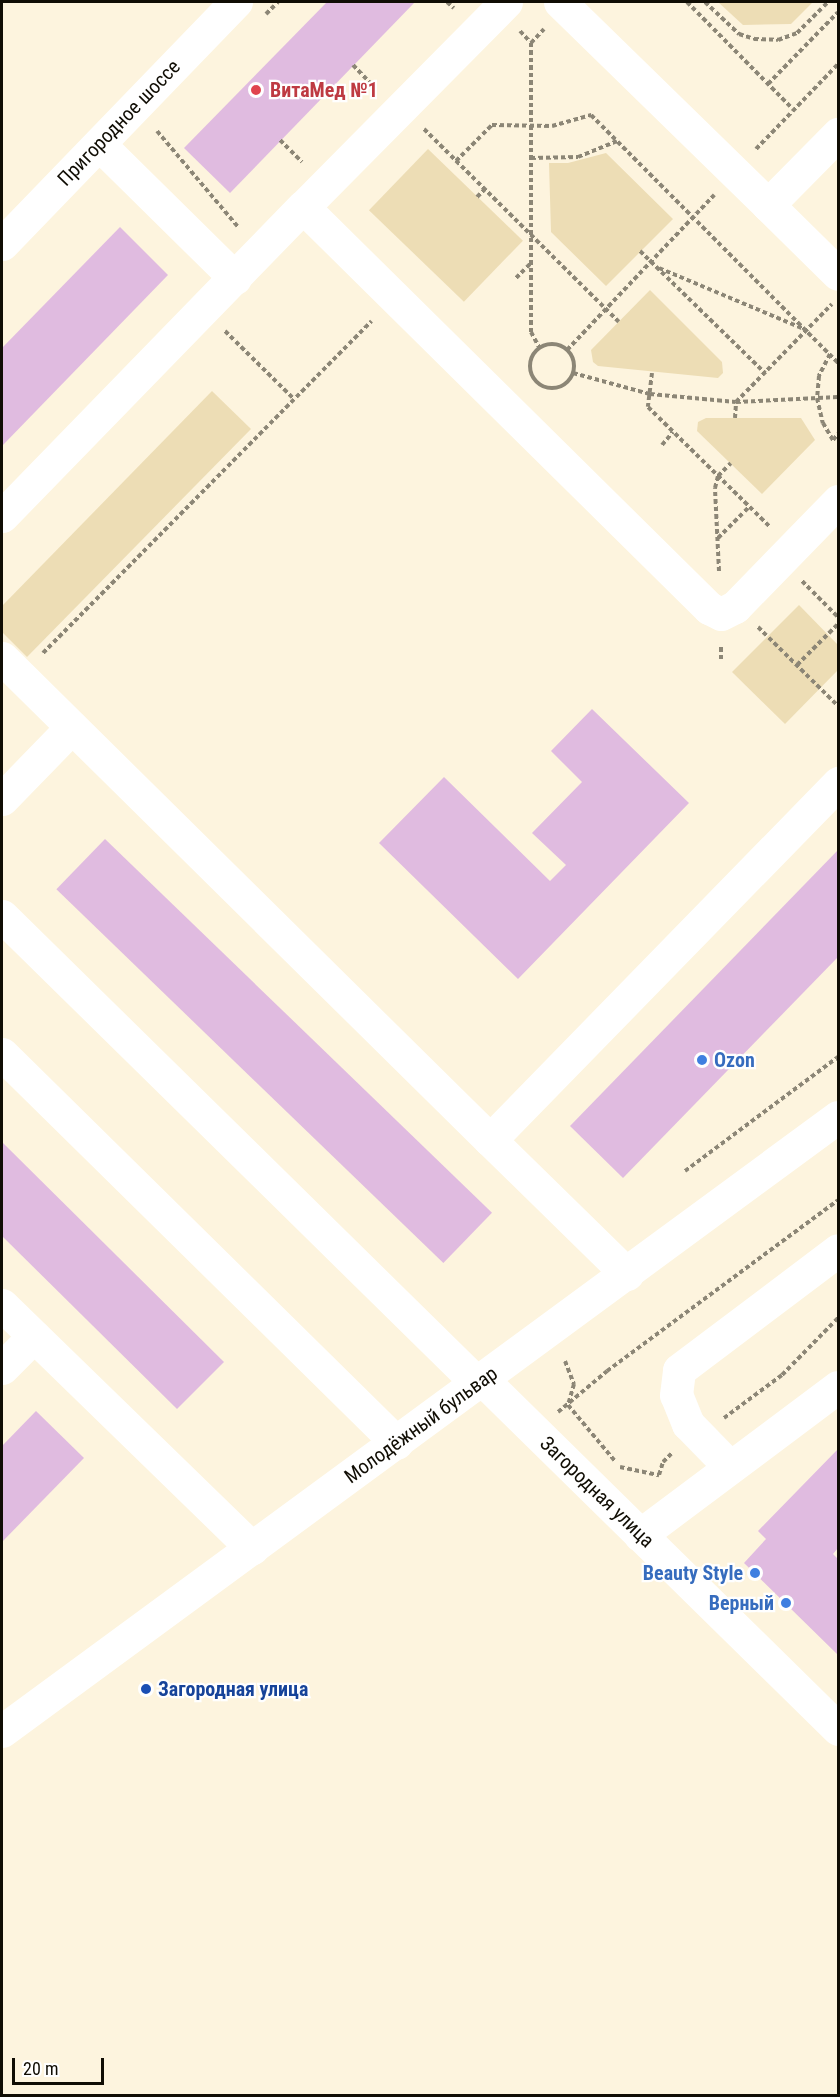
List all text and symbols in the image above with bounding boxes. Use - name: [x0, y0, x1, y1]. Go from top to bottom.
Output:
- street label: Пригородное шоссе: [53, 55, 185, 191]
- place label: ВитаМед №1: [270, 78, 378, 102]
- marker: ВитаМед №1: [247, 81, 265, 99]
- place label: Ozon: [714, 1048, 755, 1072]
- marker: Ozon: [695, 1053, 709, 1067]
- street label: Молодёжный бульвар: [340, 1361, 502, 1489]
- street label: Загородная улица: [535, 1431, 659, 1553]
- place label: Beauty Style: [643, 1561, 743, 1585]
- marker: Beauty Style: [748, 1566, 762, 1580]
- place label: Верный: [709, 1591, 774, 1615]
- marker: Верный: [779, 1596, 793, 1610]
- place label: Загородная улица: [158, 1677, 308, 1701]
- marker: Загородная улица: [139, 1682, 153, 1696]
- scale bar: [15, 2046, 106, 2084]
- text: 20 m: [23, 2058, 58, 2079]

